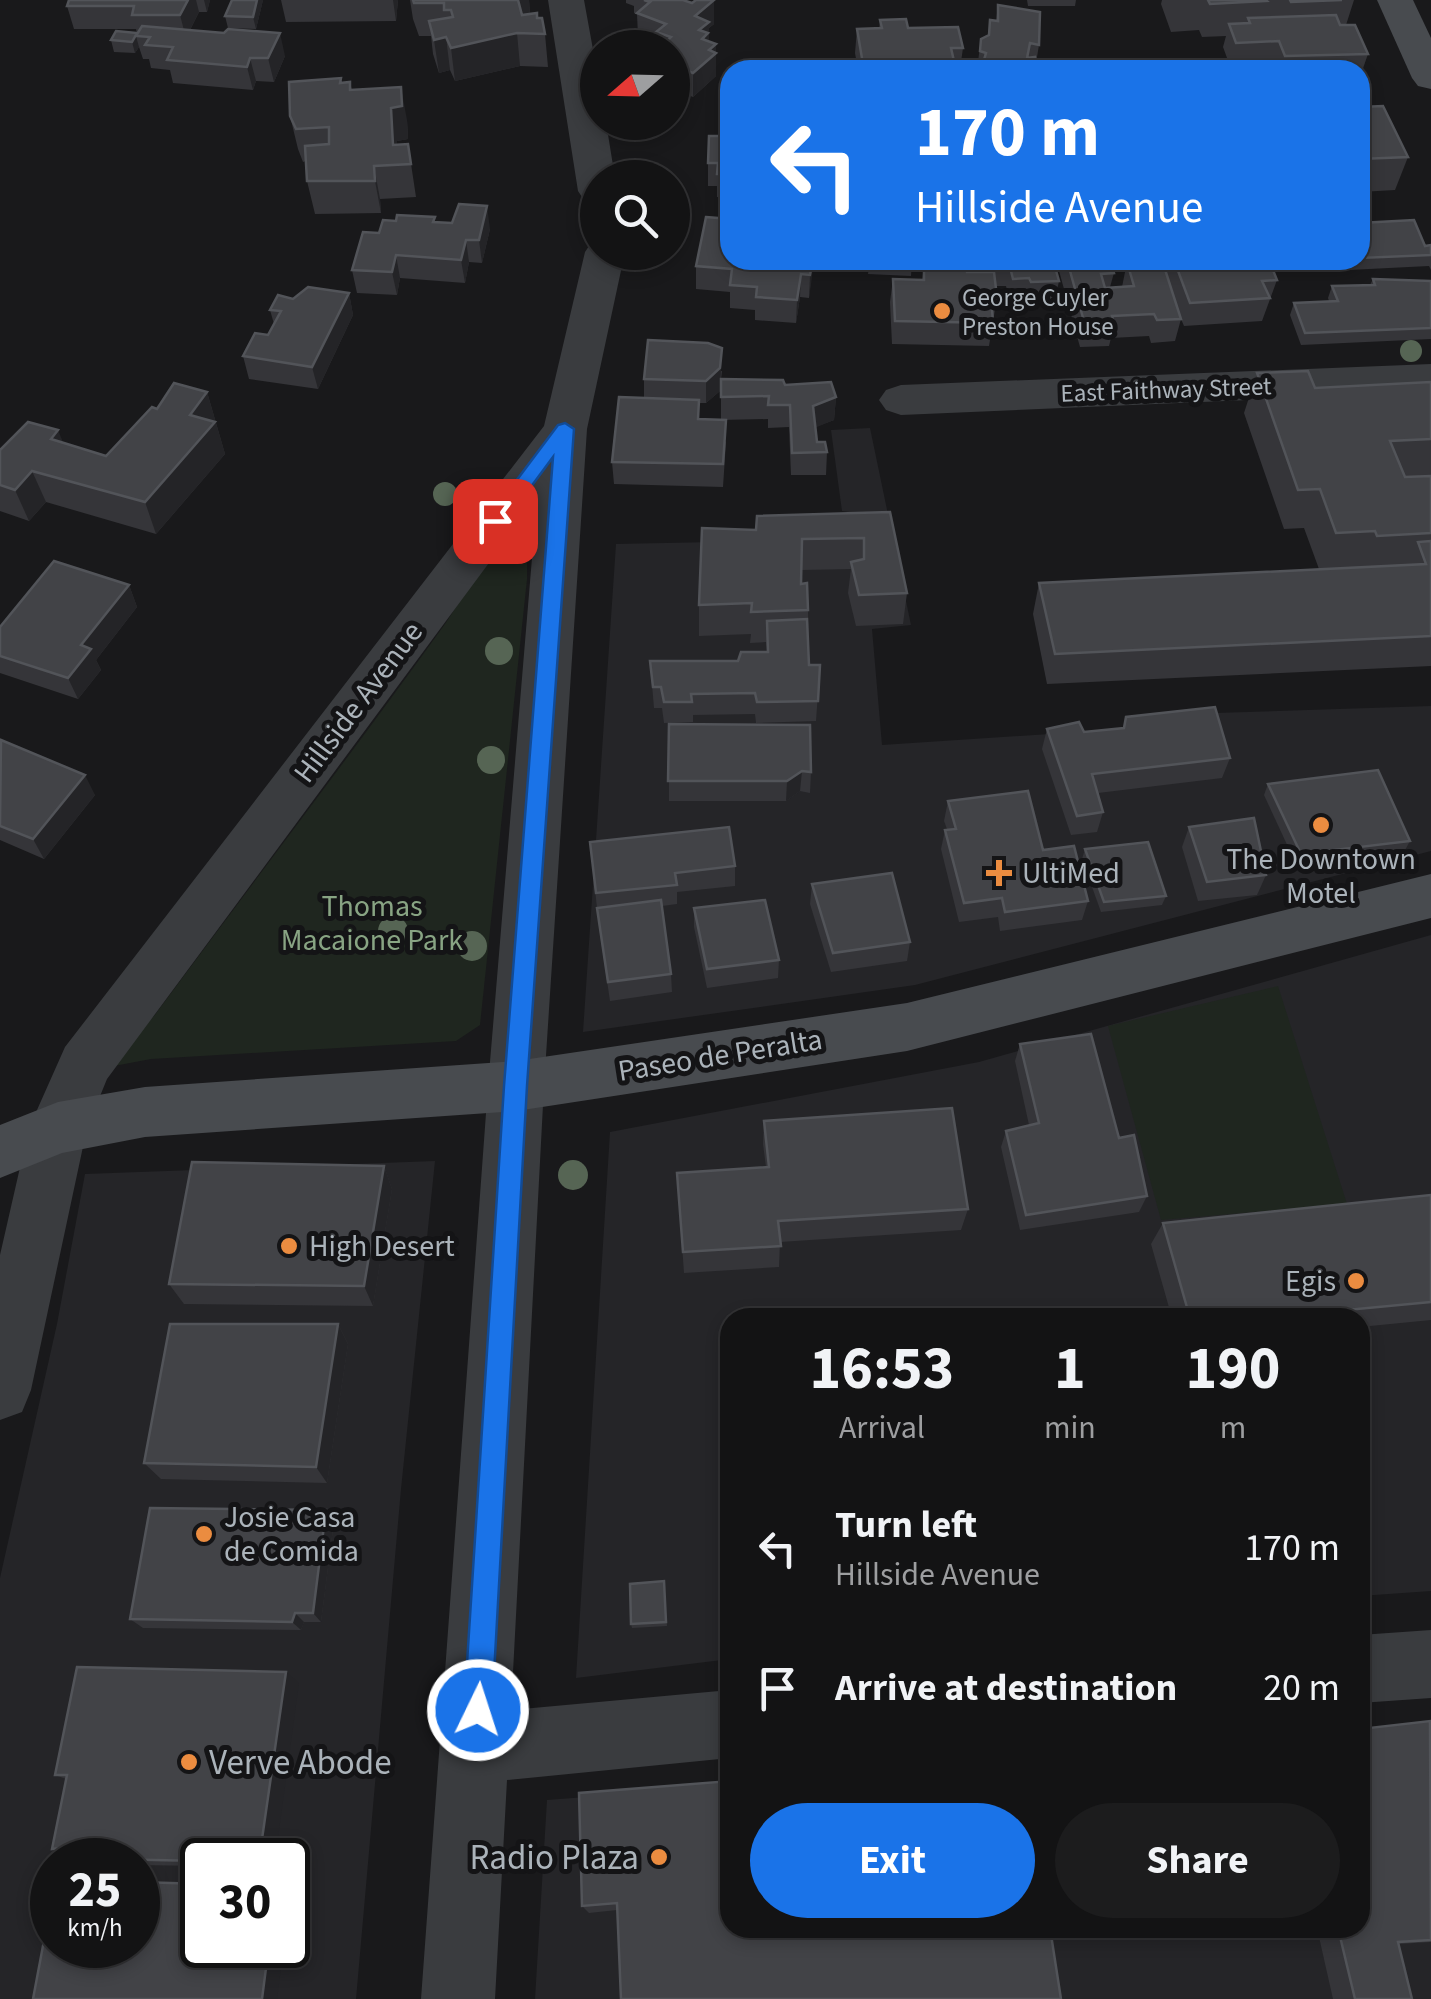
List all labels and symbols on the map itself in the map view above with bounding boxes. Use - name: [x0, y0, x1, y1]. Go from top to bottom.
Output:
- north arrow: [580, 30, 690, 140]
- place label: George Cuyler Preston House: [962, 280, 1114, 345]
- marker: George Cuyler Preston House: [931, 300, 953, 322]
- street label: East Faithway Street: [1060, 368, 1273, 412]
- pin: [453, 479, 538, 564]
- street label: Hillside Avenue: [283, 613, 433, 792]
- marker: The Downtown Motel: [1310, 814, 1332, 836]
- place label: The Downtown Motel: [1226, 838, 1416, 915]
- place label: UltiMed: [1022, 852, 1120, 895]
- marker: UltiMed: [986, 860, 1012, 886]
- park label: Thomas Macaione Park: [281, 885, 463, 962]
- street label: Paseo de Peralta: [615, 1018, 825, 1093]
- place label: High Desert: [309, 1225, 455, 1268]
- marker: High Desert: [278, 1235, 300, 1257]
- place label: Egis: [1285, 1260, 1336, 1303]
- marker: Egis: [1345, 1270, 1367, 1292]
- place label: Josie Casa de Comida: [224, 1496, 359, 1573]
- marker: Josie Casa de Comida: [193, 1523, 215, 1545]
- position arrow: [426, 1658, 530, 1762]
- place label: Verve Abode: [209, 1738, 392, 1788]
- marker: Verve Abode: [178, 1751, 200, 1773]
- place label: Radio Plaza: [469, 1833, 639, 1883]
- speed limit sign: 30: [180, 1838, 310, 1968]
- marker: Radio Plaza: [648, 1846, 670, 1868]

